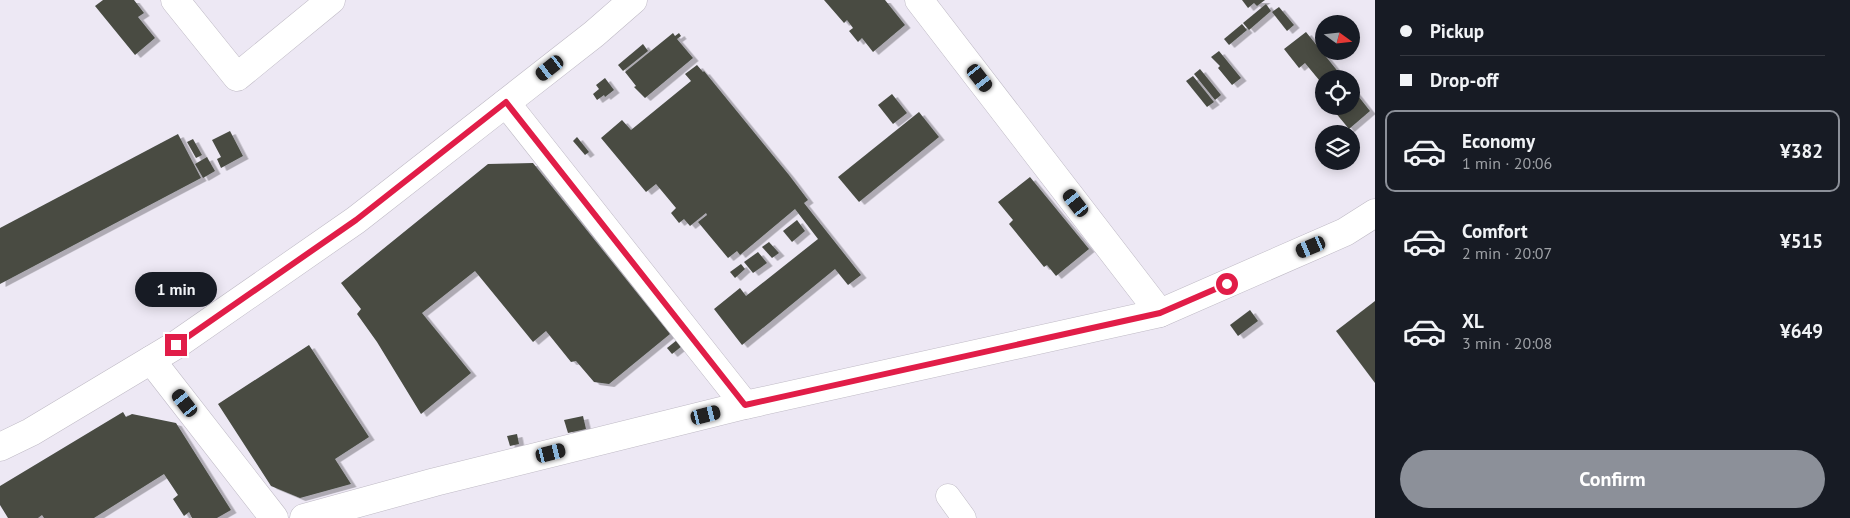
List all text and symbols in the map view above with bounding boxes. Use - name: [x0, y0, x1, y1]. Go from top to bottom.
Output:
- north arrow: [1315, 15, 1360, 60]
- map controls: [1315, 15, 1360, 170]
- text: Pickup: [1430, 19, 1484, 43]
- car: [533, 53, 566, 83]
- car: [964, 62, 995, 94]
- text: Drop-off: [1430, 68, 1498, 92]
- button: locate: [1315, 70, 1360, 115]
- button: layers: [1315, 125, 1360, 170]
- icon: car: [1402, 129, 1447, 174]
- text: Economy: [1462, 129, 1535, 153]
- text: ¥382: [1780, 139, 1823, 163]
- text: 1 min · 20:06: [1462, 153, 1552, 173]
- car: [1060, 187, 1091, 219]
- icon: car: [1402, 219, 1447, 264]
- text: Comfort: [1462, 219, 1528, 243]
- text: ¥515: [1780, 229, 1823, 253]
- car: [1294, 234, 1327, 260]
- text: 2 min · 20:07: [1462, 243, 1552, 263]
- callout: 1 min: [135, 272, 217, 308]
- route start: [1216, 273, 1238, 295]
- text: 1 min: [156, 279, 196, 299]
- icon: car: [1402, 309, 1447, 354]
- text: XL: [1462, 309, 1484, 333]
- text: ¥649: [1780, 319, 1823, 343]
- text: 3 min · 20:08: [1462, 333, 1552, 353]
- route end: [165, 334, 187, 356]
- car: [169, 387, 200, 419]
- car: [689, 404, 722, 426]
- car: [534, 442, 567, 464]
- button: Confirm: [1400, 450, 1825, 508]

